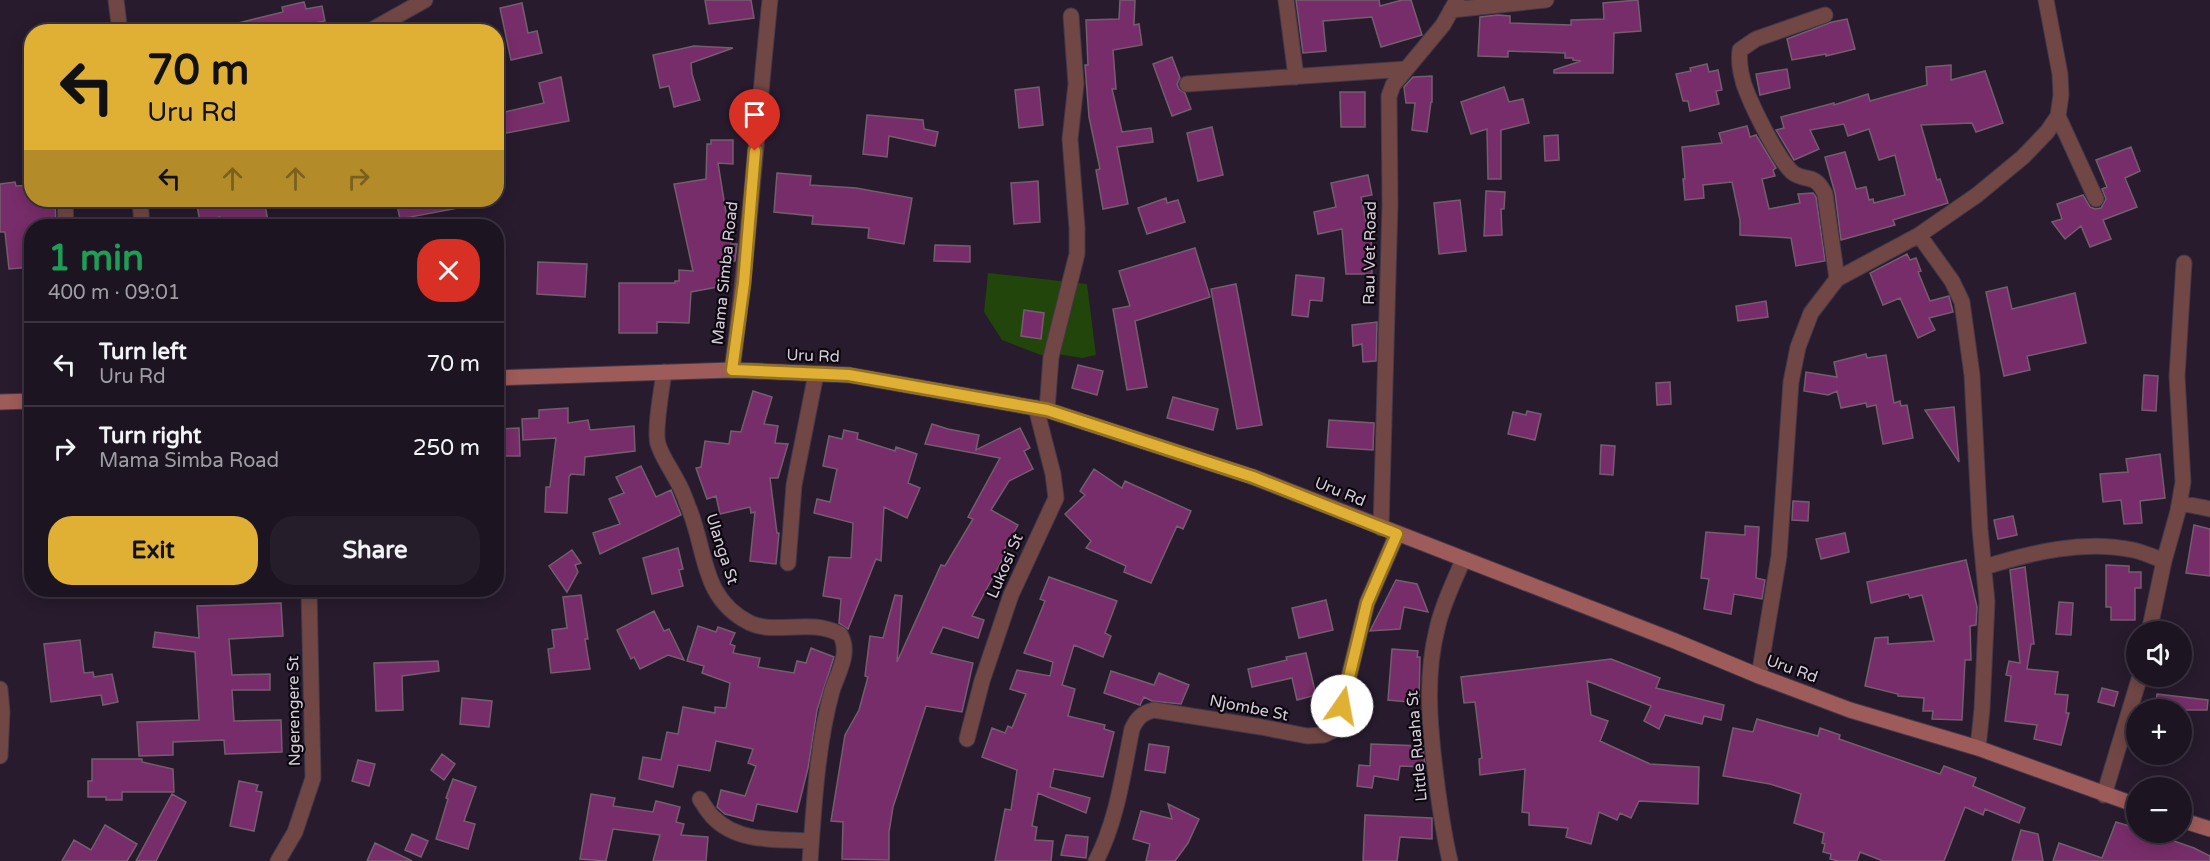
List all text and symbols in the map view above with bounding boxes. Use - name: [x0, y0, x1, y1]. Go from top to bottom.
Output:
- text: 70 m: [147, 45, 249, 96]
- icon: left: [48, 48, 126, 126]
- pin: [729, 89, 780, 151]
- text: Uru Rd: [147, 96, 237, 129]
- icon: arrive: [738, 98, 771, 131]
- icon: left: [153, 162, 186, 195]
- icon: ahead: [216, 162, 249, 195]
- icon: ahead: [279, 162, 312, 195]
- icon: right: [342, 162, 375, 195]
- street label: Mama Simba Road: [708, 200, 742, 346]
- street label: Rau Vet Road: [1359, 201, 1381, 305]
- text: 1 min: [48, 237, 144, 280]
- button: close: [417, 239, 480, 302]
- text: 400 m · 09:01: [48, 281, 180, 305]
- text: Turn left: [99, 339, 187, 365]
- street label: Uru Rd: [786, 345, 840, 367]
- icon: left: [48, 348, 81, 381]
- text: 70 m: [426, 351, 480, 377]
- text: Uru Rd: [99, 365, 166, 389]
- text: Turn right: [99, 423, 201, 449]
- icon: right: [48, 432, 81, 465]
- text: 250 m: [413, 435, 480, 461]
- text: Mama Simba Road: [99, 449, 279, 473]
- street label: Uru Rd: [1312, 473, 1368, 511]
- street label: Ulanga St: [701, 511, 743, 587]
- button: Exit: [48, 516, 258, 585]
- button: Share: [270, 516, 480, 585]
- street label: Lukosi St: [982, 530, 1028, 602]
- map controls: [2126, 621, 2192, 843]
- button: sound: [2126, 621, 2192, 687]
- street label: Uru Rd: [1764, 650, 1820, 688]
- street label: Ngerengere St: [283, 656, 305, 766]
- position arrow: [1310, 674, 1374, 738]
- street label: Little Ruaha St: [1402, 690, 1432, 802]
- street label: Njombe St: [1208, 691, 1290, 725]
- button: +: [2126, 699, 2192, 765]
- button: −: [2126, 777, 2192, 843]

